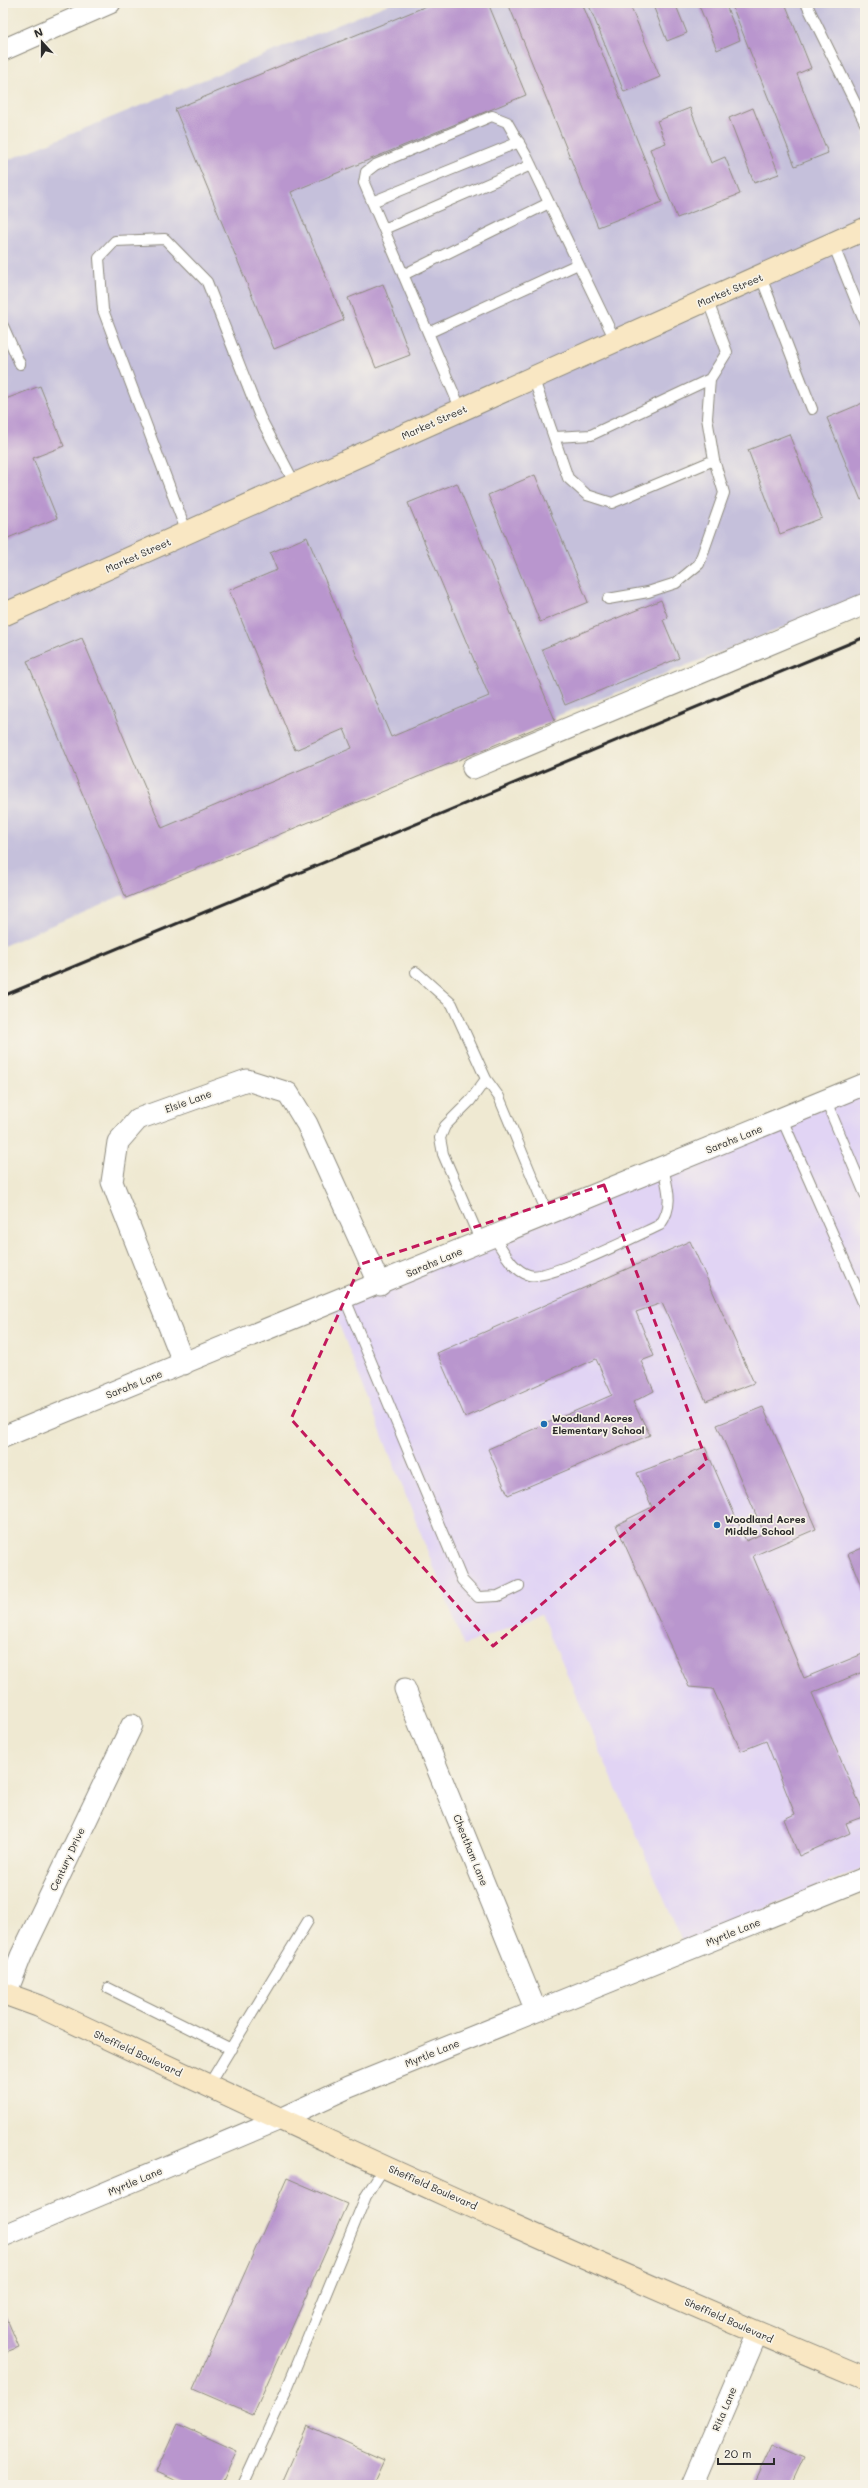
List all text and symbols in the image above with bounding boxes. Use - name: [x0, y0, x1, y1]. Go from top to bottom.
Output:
- north arrow: [22, 22, 62, 62]
- text: N: [32, 24, 45, 41]
- street label: Market Street: [695, 270, 765, 310]
- street label: Market Street: [399, 401, 469, 443]
- street label: Market Street: [103, 534, 173, 576]
- street label: Elsie Lane: [163, 1086, 213, 1116]
- street label: Sarahs Lane: [704, 1121, 764, 1157]
- street label: Sarahs Lane: [404, 1244, 464, 1280]
- street label: Sarahs Lane: [104, 1366, 164, 1402]
- place label: Woodland Acres Elementary School: [552, 1411, 645, 1437]
- marker: Woodland Acres Elementary School: [539, 1419, 549, 1429]
- place label: Woodland Acres Middle School: [725, 1512, 806, 1538]
- marker: Woodland Acres Middle School: [712, 1520, 722, 1530]
- street label: Cheatham Lane: [450, 1812, 492, 1888]
- street label: Century Drive: [46, 1825, 88, 1893]
- street label: Myrtle Lane: [704, 1915, 762, 1949]
- street label: Sheffield Boulevard: [92, 2026, 184, 2080]
- street label: Myrtle Lane: [403, 2036, 461, 2070]
- street label: Sheffield Boulevard: [386, 2161, 480, 2213]
- street label: Myrtle Lane: [106, 2163, 164, 2199]
- street label: Sheffield Boulevard: [682, 2294, 776, 2346]
- street label: Rita Lane: [708, 2385, 740, 2433]
- scale bar: [718, 2440, 774, 2466]
- text: 20 m: [724, 2445, 752, 2461]

